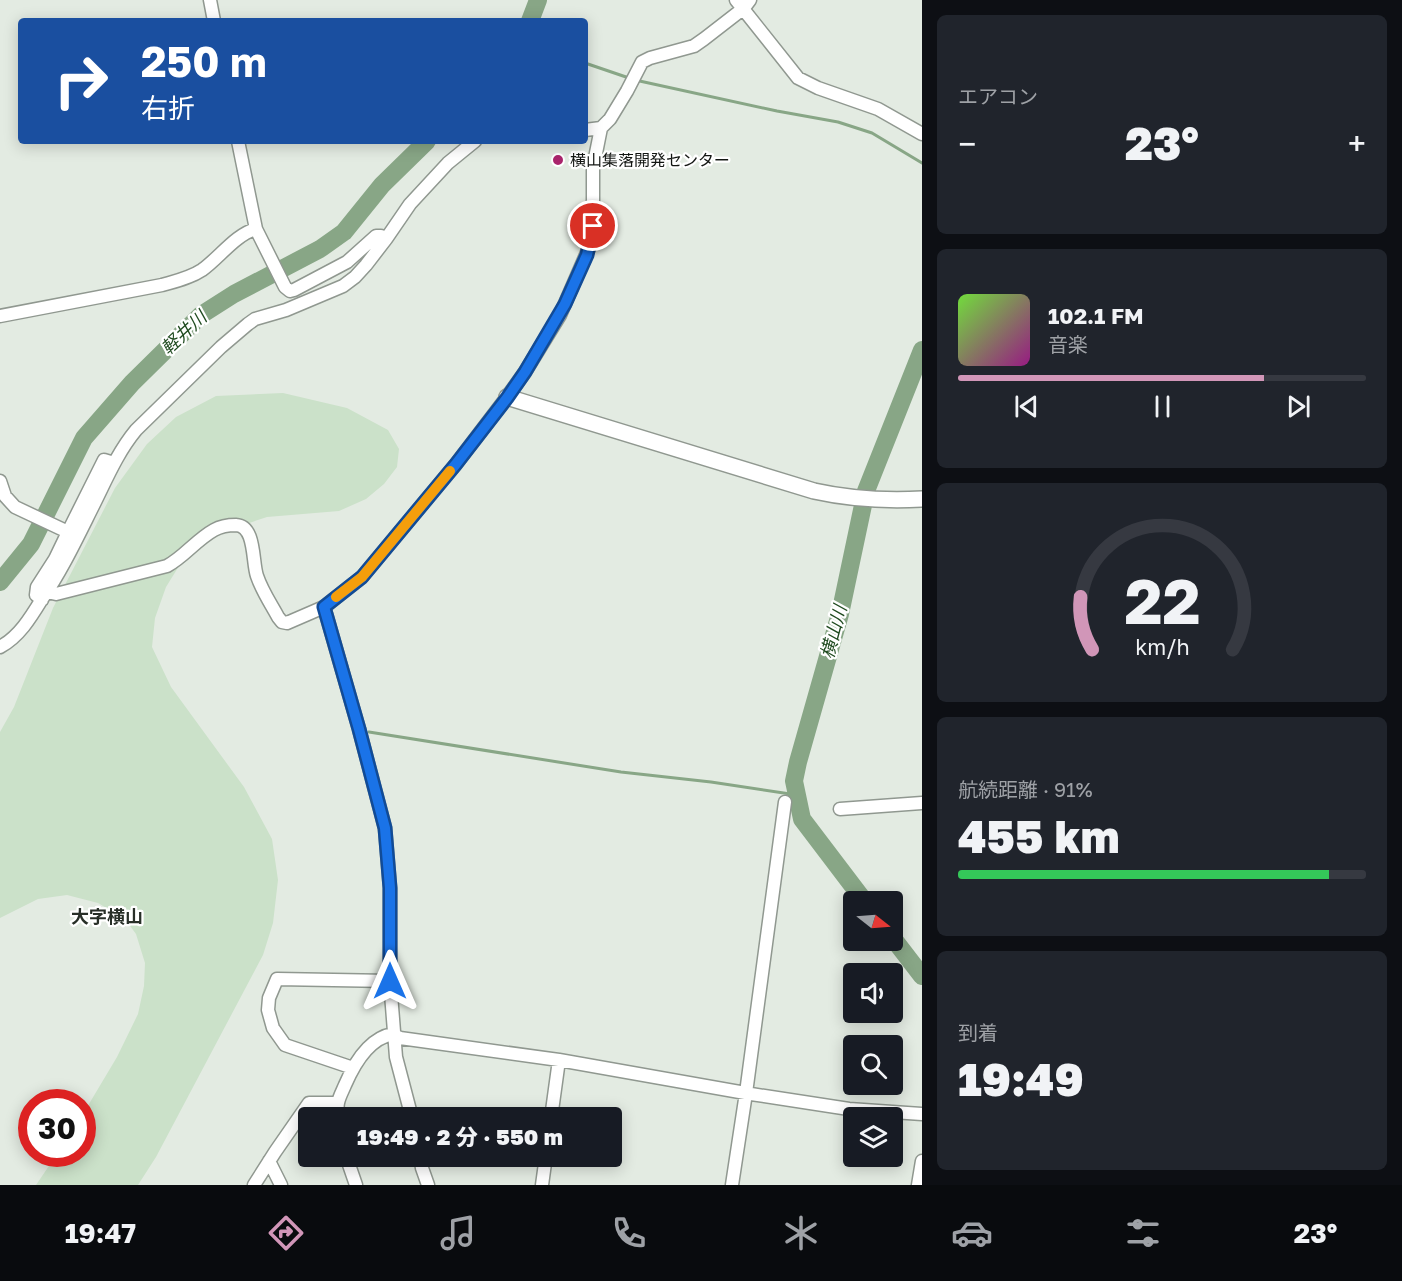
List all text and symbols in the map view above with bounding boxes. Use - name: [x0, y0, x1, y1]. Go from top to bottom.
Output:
- text: 250 m: [141, 36, 267, 86]
- icon: right: [42, 42, 120, 120]
- text: エアコン: [958, 84, 1038, 108]
- text: 右折: [141, 92, 195, 124]
- text: 23°: [1125, 116, 1199, 170]
- text: −: [958, 124, 976, 163]
- text: +: [1348, 124, 1366, 163]
- place label: 横山集落開発センター: [570, 150, 730, 170]
- marker: 横山集落開発センター: [551, 153, 565, 167]
- pin: [567, 200, 618, 251]
- icon: arrive: [576, 209, 609, 242]
- text: 102.1 FM: [1048, 302, 1144, 329]
- water label: 軽井川: [156, 304, 212, 359]
- text: 音楽: [1048, 332, 1088, 356]
- icon: previous: [1010, 390, 1043, 423]
- icon: pause: [1146, 390, 1179, 423]
- icon: next: [1282, 390, 1315, 423]
- text: 22: [1124, 563, 1200, 638]
- water label: 横山川: [815, 601, 851, 661]
- text: km/h: [1135, 634, 1189, 660]
- text: 航続距離 · 91%: [958, 777, 1093, 801]
- text: 455 km: [958, 809, 1120, 863]
- north arrow: [843, 891, 903, 951]
- map controls: [843, 891, 903, 1167]
- district label: 大字横山: [71, 905, 143, 927]
- position arrow: [358, 949, 422, 1013]
- button: sound: [843, 963, 903, 1023]
- text: 到着: [958, 1020, 998, 1044]
- button: search: [843, 1035, 903, 1095]
- text: 19:49: [958, 1052, 1084, 1106]
- speed limit sign: 30: [18, 1089, 96, 1167]
- button: layers: [843, 1107, 903, 1167]
- text: 19:49 · 2 分 · 550 m: [357, 1123, 563, 1150]
- icon: directions: [265, 1212, 307, 1254]
- icon: music: [437, 1212, 479, 1254]
- icon: phone: [608, 1212, 650, 1254]
- icon: climate: [780, 1212, 822, 1254]
- icon: car: [951, 1212, 993, 1254]
- icon: filters: [1122, 1212, 1164, 1254]
- text: 19:47: [65, 1217, 136, 1249]
- text: 23°: [1294, 1217, 1337, 1249]

